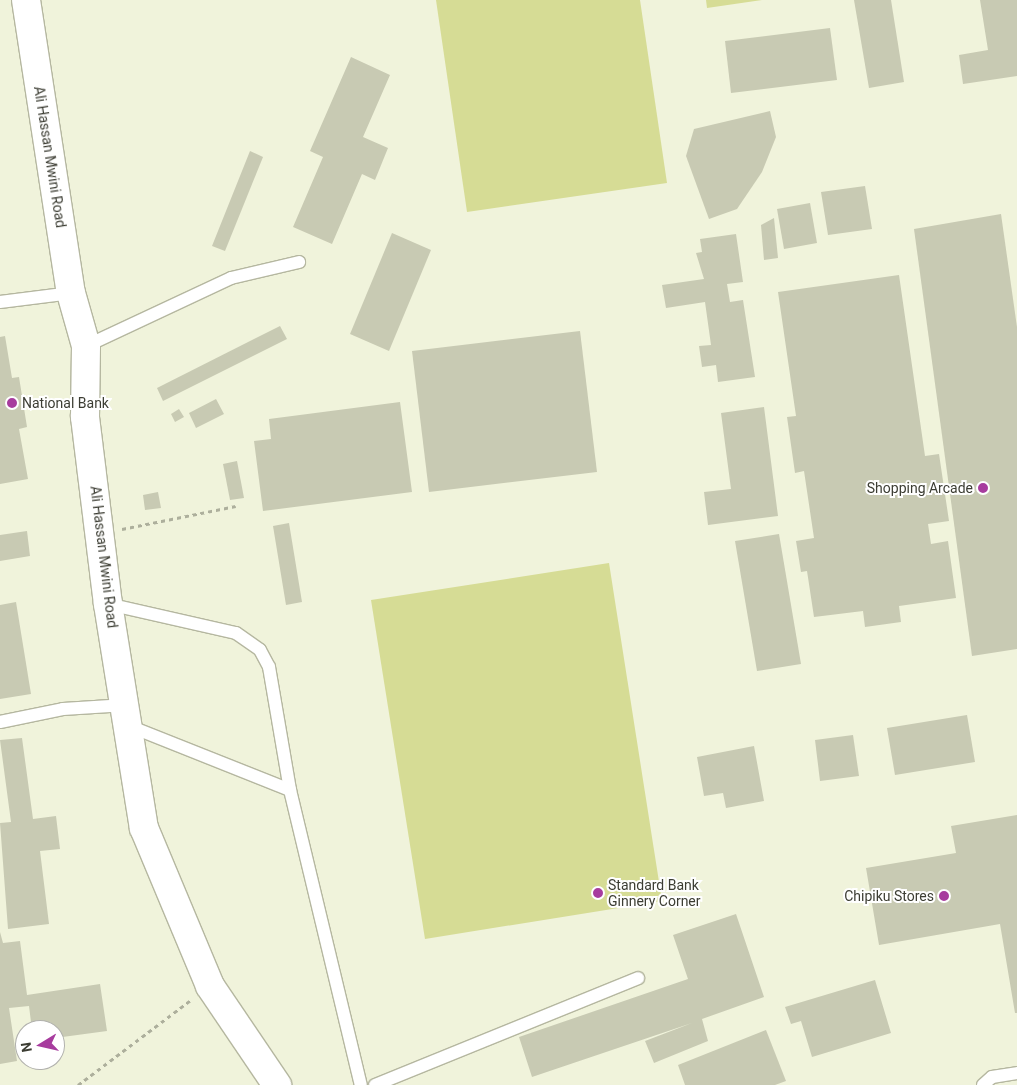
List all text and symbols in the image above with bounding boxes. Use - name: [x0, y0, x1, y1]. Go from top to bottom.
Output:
- street label: Ali Hassan Mwini Road: [31, 85, 69, 229]
- place label: National Bank: [22, 395, 109, 411]
- marker: National Bank: [6, 397, 18, 409]
- place label: Shopping Arcade: [867, 480, 973, 496]
- marker: Shopping Arcade: [977, 482, 989, 494]
- street label: Ali Hassan Mwini Road: [87, 485, 121, 629]
- place label: Standard Bank Ginnery Corner: [608, 877, 701, 910]
- marker: Standard Bank Ginnery Corner: [592, 887, 604, 899]
- place label: Chipiku Stores: [844, 888, 934, 904]
- marker: Chipiku Stores: [938, 890, 950, 902]
- north arrow: [15, 1020, 65, 1070]
- text: N: [17, 1041, 35, 1053]

